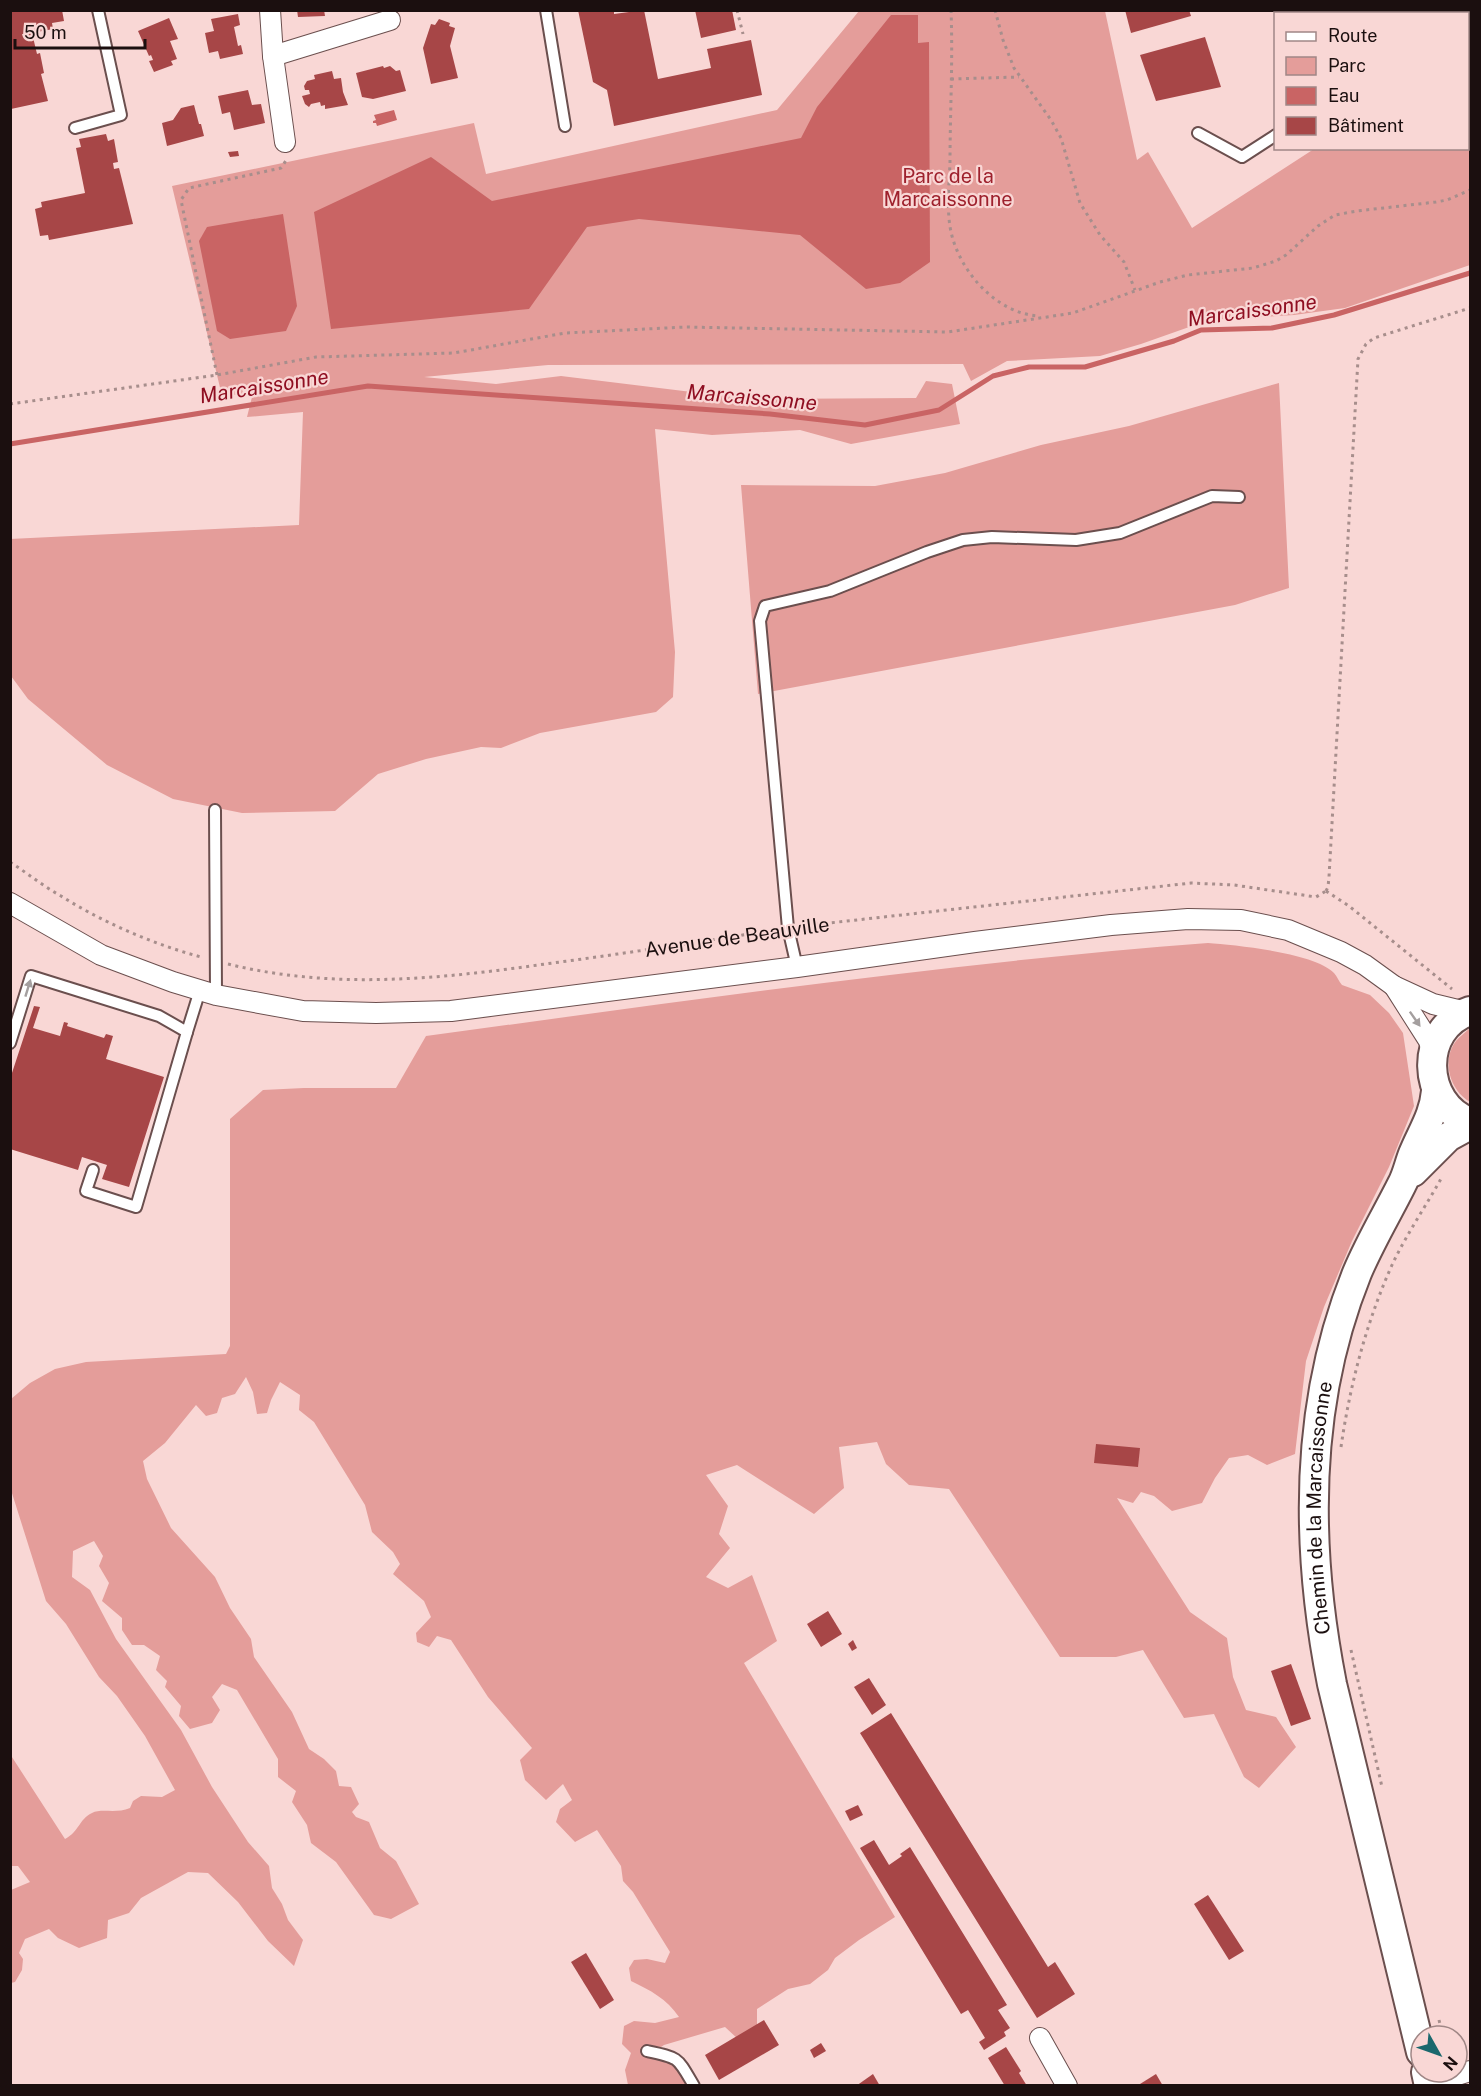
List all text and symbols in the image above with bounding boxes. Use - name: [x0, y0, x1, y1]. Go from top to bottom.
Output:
- scale bar: [15, 12, 146, 50]
- legend: [1274, 12, 1469, 150]
- text: 50 m: [24, 22, 67, 43]
- text: Route: [1328, 25, 1377, 46]
- text: Parc: [1328, 55, 1366, 76]
- text: Eau: [1328, 85, 1359, 106]
- text: Bâtiment: [1328, 115, 1404, 136]
- park label: Parc de la Marcaissonne: [883, 164, 1013, 211]
- water label: Marcaissonne: [1186, 289, 1318, 331]
- water label: Marcaissonne: [198, 363, 330, 409]
- water label: Marcaissonne: [686, 379, 818, 415]
- street label: Avenue de Beauville: [643, 912, 831, 962]
- one-way arrow: [24, 978, 33, 996]
- one-way arrow: [1409, 1011, 1421, 1027]
- street label: Chemin de la Marcaissonne: [1302, 1379, 1337, 1636]
- north arrow: [1409, 2024, 1469, 2084]
- text: N: [1439, 2052, 1461, 2074]

